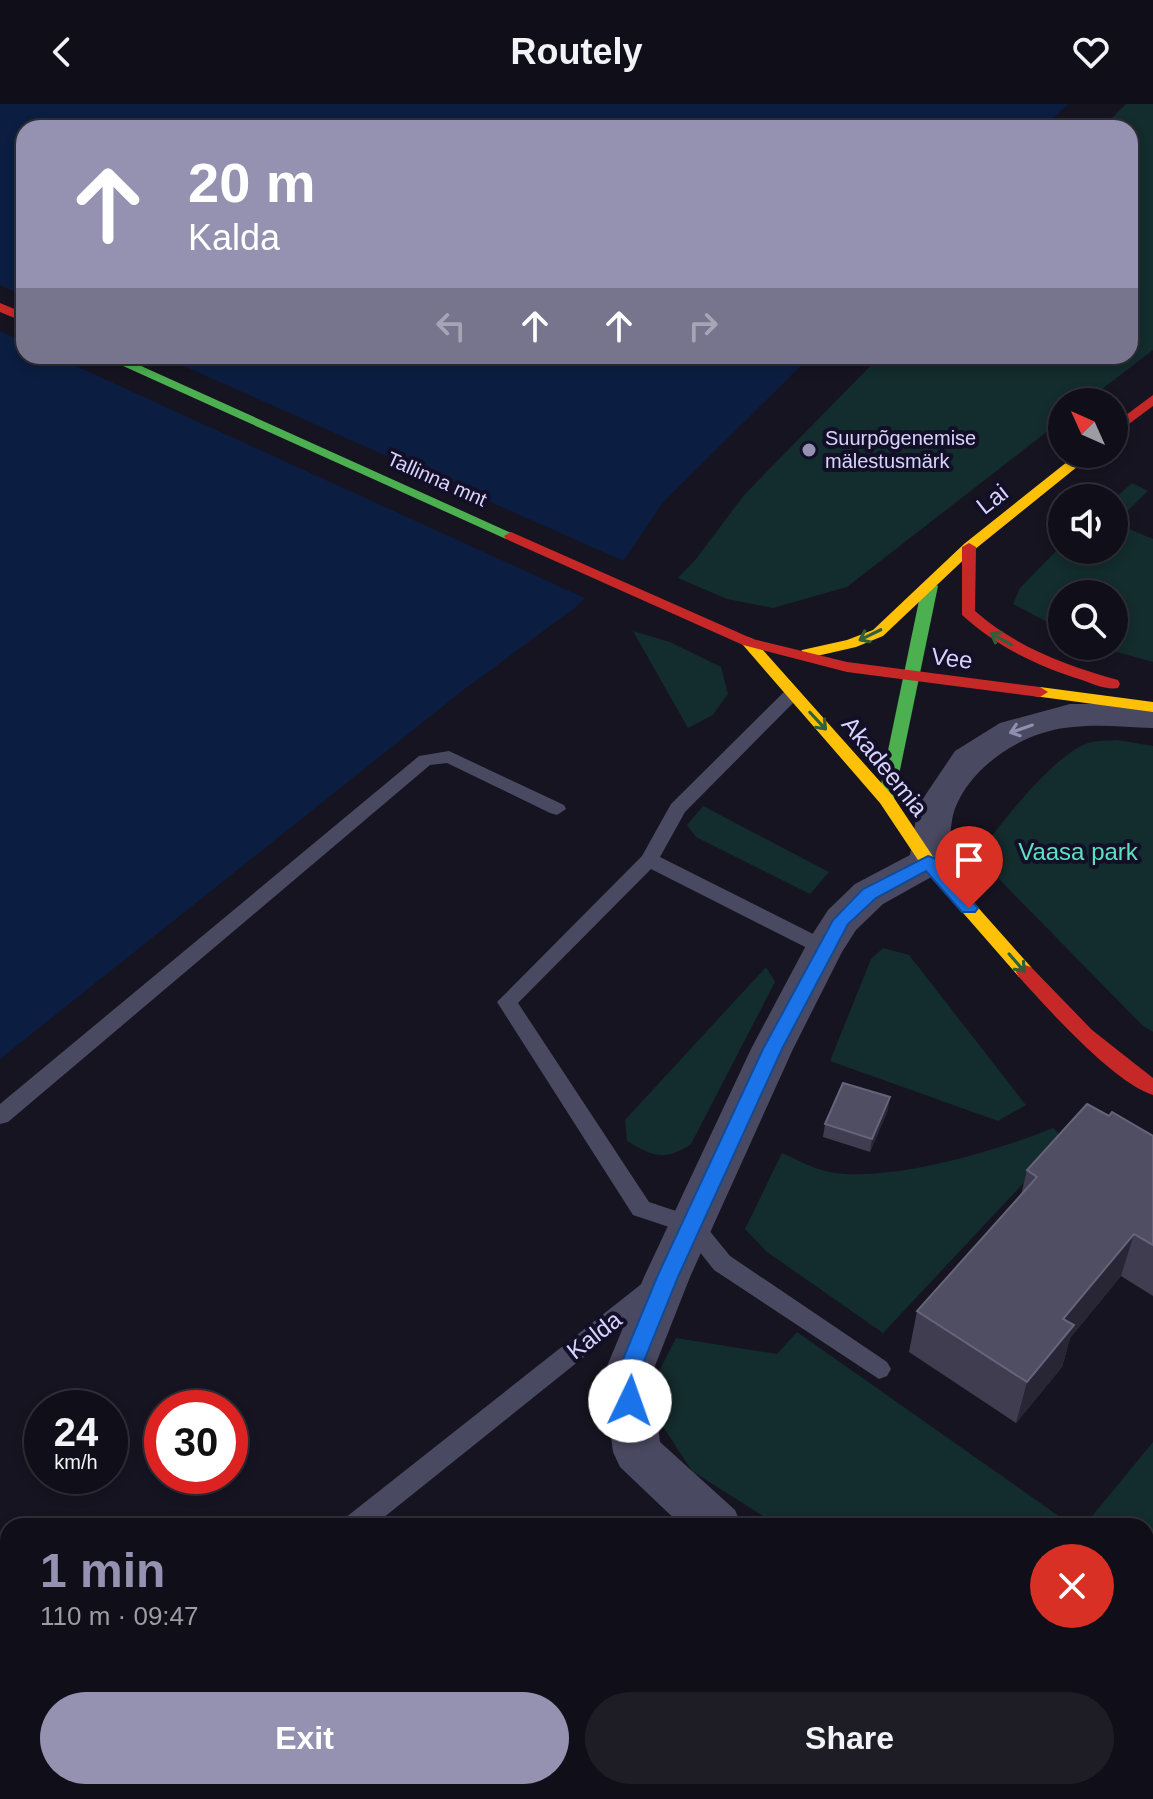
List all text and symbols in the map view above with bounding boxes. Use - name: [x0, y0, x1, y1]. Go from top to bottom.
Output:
- icon: back: [40, 30, 84, 74]
- icon: heart: [1069, 30, 1113, 74]
- text: Routely: [510, 31, 643, 72]
- text: 20 m: [188, 151, 316, 214]
- icon: ahead: [56, 152, 160, 256]
- text: Kalda: [188, 217, 280, 258]
- icon: left: [429, 304, 473, 348]
- icon: ahead: [513, 304, 557, 348]
- icon: ahead: [597, 304, 641, 348]
- icon: right: [681, 304, 725, 348]
- north arrow: [1048, 388, 1128, 468]
- map controls: [1048, 388, 1128, 660]
- place label: Suurpõgenemise mälestusmärk: [825, 427, 976, 472]
- marker: Suurpõgenemise mälestusmärk: [800, 441, 818, 459]
- street label: Tallinna mnt: [384, 447, 491, 511]
- street label: Lai: [971, 479, 1013, 519]
- button: sound: [1048, 484, 1128, 564]
- button: search: [1048, 580, 1128, 660]
- one-way arrow: [859, 628, 883, 643]
- one-way arrow: [990, 631, 1014, 646]
- street label: Vee: [930, 642, 974, 674]
- one-way arrow: [808, 711, 826, 731]
- street label: Akadeemia: [837, 711, 934, 822]
- one-way arrow: [1009, 723, 1034, 738]
- pin: [935, 826, 1003, 908]
- icon: arrive: [947, 838, 991, 882]
- park label: Vaasa park: [1018, 838, 1139, 865]
- one-way arrow: [1007, 952, 1025, 972]
- street label: Kalda: [562, 1305, 627, 1365]
- position arrow: [588, 1359, 672, 1443]
- speed limit sign: 30: [144, 1390, 248, 1494]
- text: 24: [54, 1410, 98, 1454]
- text: km/h: [54, 1451, 98, 1473]
- text: 1 min: [40, 1544, 165, 1597]
- button: close: [1030, 1544, 1114, 1628]
- text: 110 m · 09:47: [40, 1601, 199, 1631]
- button: Exit: [40, 1692, 569, 1784]
- button: Share: [585, 1692, 1114, 1784]

